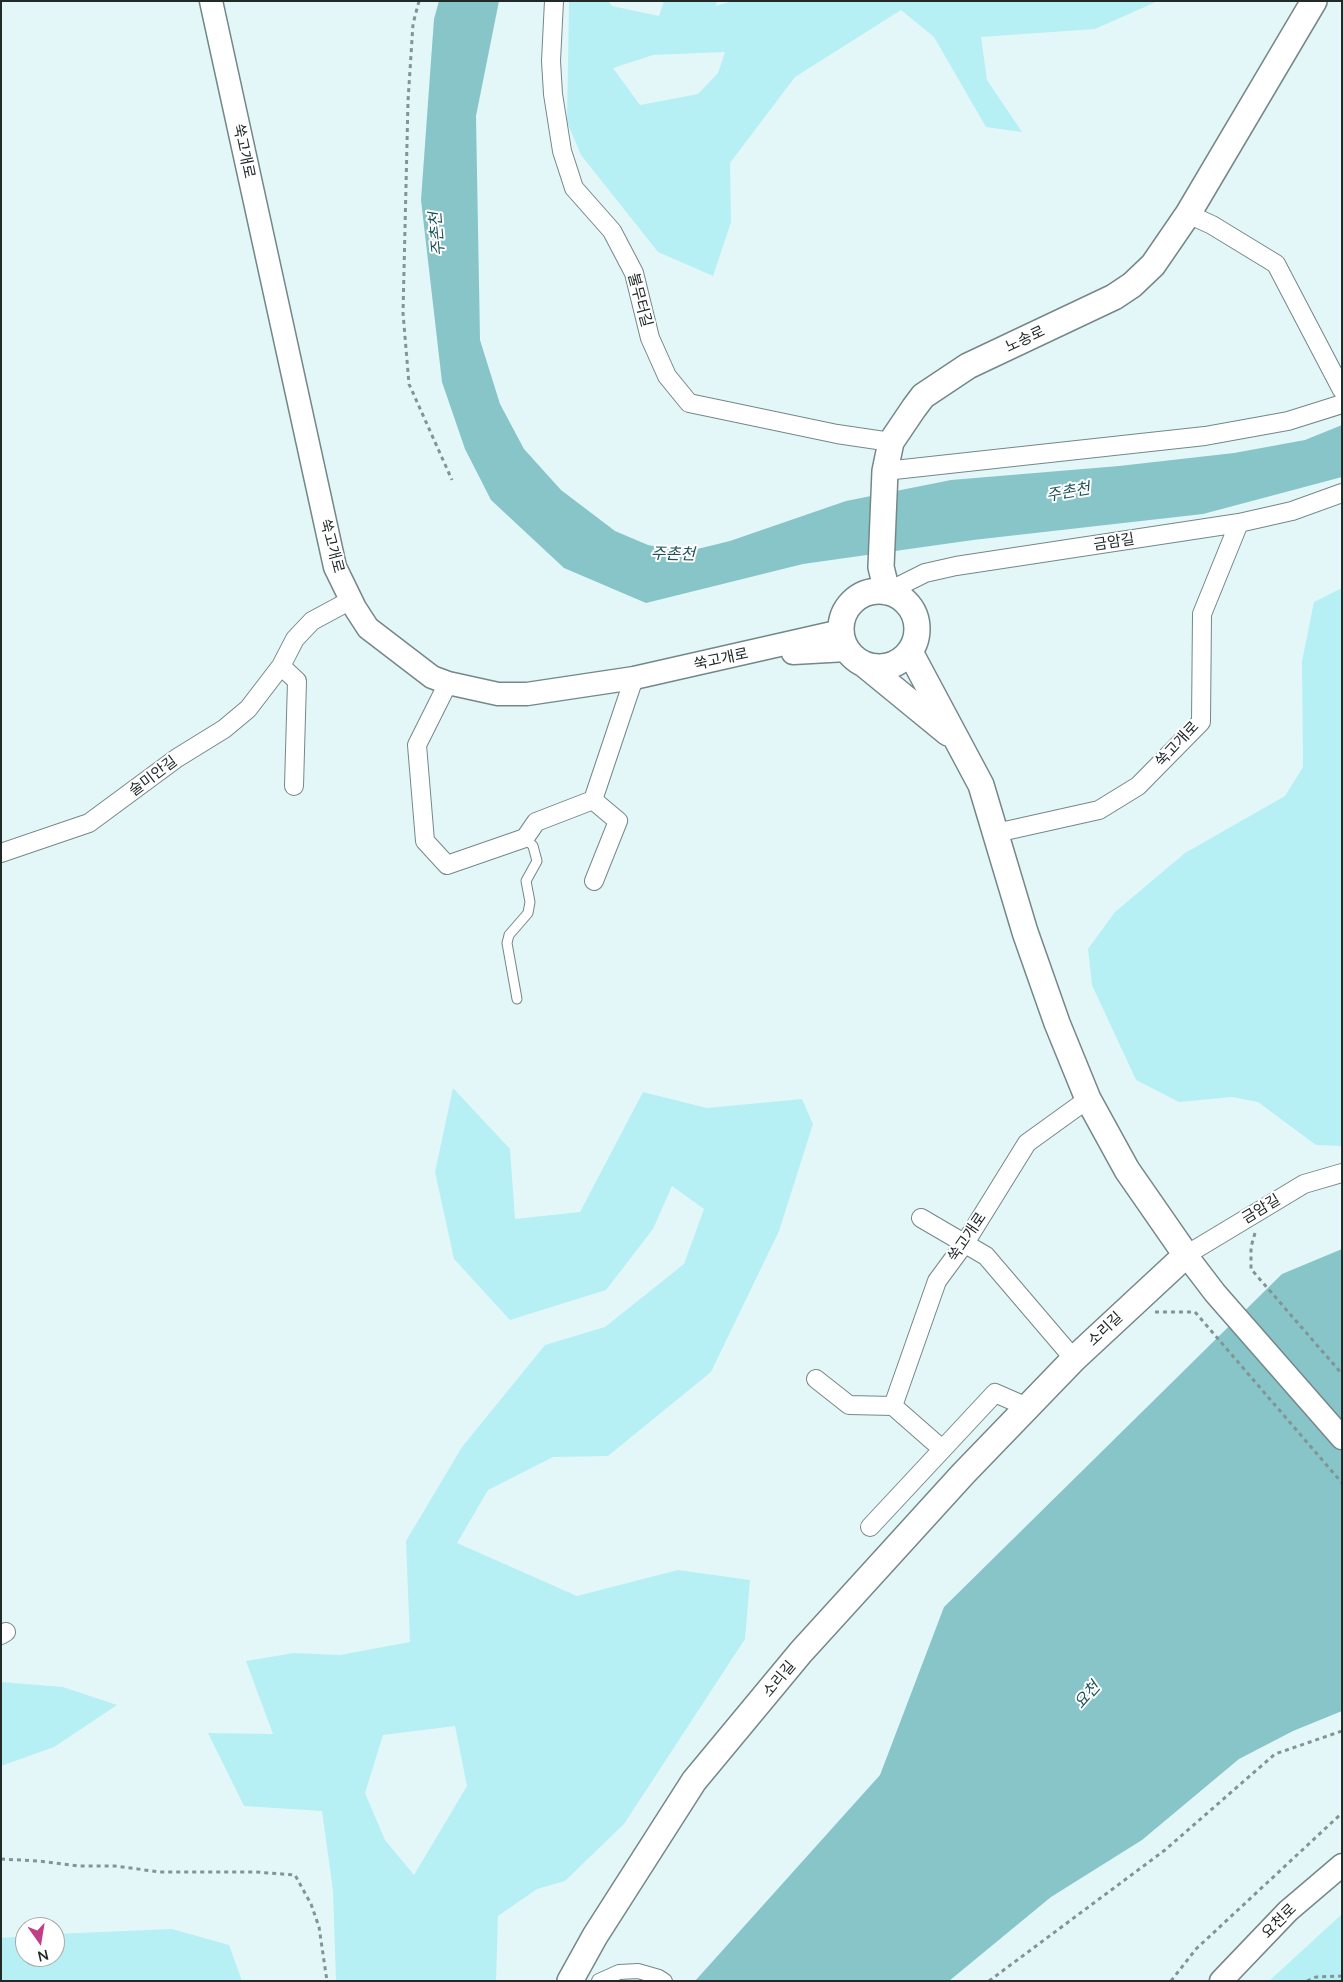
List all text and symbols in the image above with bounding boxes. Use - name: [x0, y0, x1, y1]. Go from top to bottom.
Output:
- street label: 쑥고개로: [229, 122, 259, 180]
- water label: 주촌천: [426, 211, 448, 257]
- street label: 불무터길: [624, 271, 656, 329]
- street label: 노송로: [1002, 322, 1048, 356]
- water label: 주촌천: [1045, 479, 1091, 505]
- street label: 쑥고개로: [316, 517, 348, 575]
- street label: 금암길: [1092, 530, 1136, 554]
- water label: 주촌천: [651, 544, 695, 564]
- street label: 쑥고개로: [692, 644, 750, 674]
- street label: 쑥고개로: [1152, 718, 1202, 770]
- street label: 술미안길: [126, 752, 180, 800]
- street label: 금암길: [1239, 1191, 1283, 1227]
- street label: 쑥고개로: [944, 1209, 990, 1265]
- street label: 소리길: [1084, 1308, 1126, 1350]
- street label: 소리길: [759, 1657, 799, 1701]
- water label: 요천: [1070, 1678, 1104, 1712]
- street label: 요천로: [1258, 1900, 1300, 1942]
- north arrow: [15, 1917, 65, 1967]
- text: N: [36, 1947, 50, 1966]

